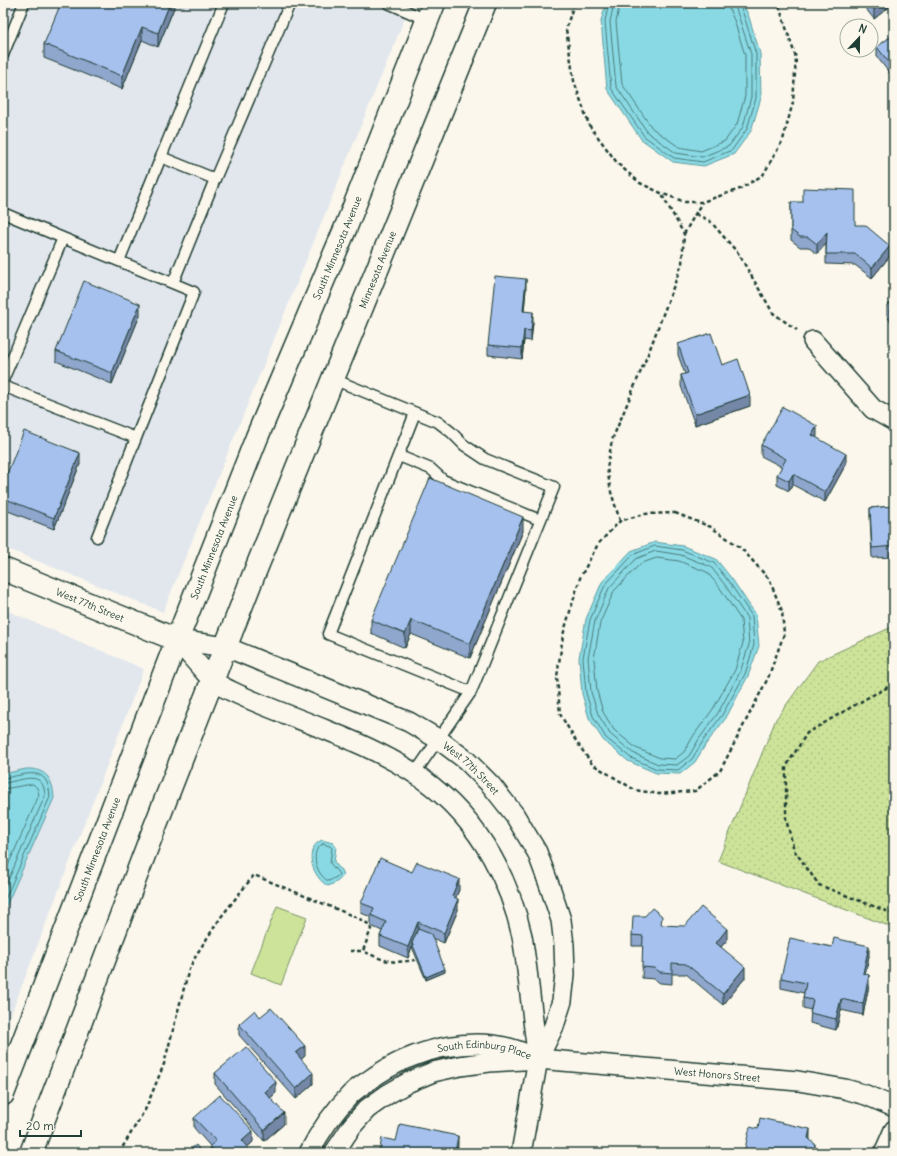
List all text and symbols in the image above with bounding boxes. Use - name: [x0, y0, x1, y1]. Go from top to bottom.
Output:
- north arrow: [839, 18, 879, 58]
- text: N: [857, 21, 869, 37]
- street label: South Minnesota Avenue: [310, 194, 365, 302]
- street label: Minnesota Avenue: [356, 229, 399, 310]
- street label: South Minnesota Avenue: [188, 493, 240, 601]
- street label: West 77th Street: [54, 585, 126, 625]
- street label: West 77th Street: [440, 739, 502, 798]
- street label: South Minnesota Avenue: [71, 795, 123, 904]
- street label: South Edinburg Place: [436, 1038, 534, 1062]
- street label: West Honors Street: [674, 1065, 761, 1085]
- scale bar: [20, 1112, 81, 1138]
- text: 20 m: [26, 1118, 54, 1133]

